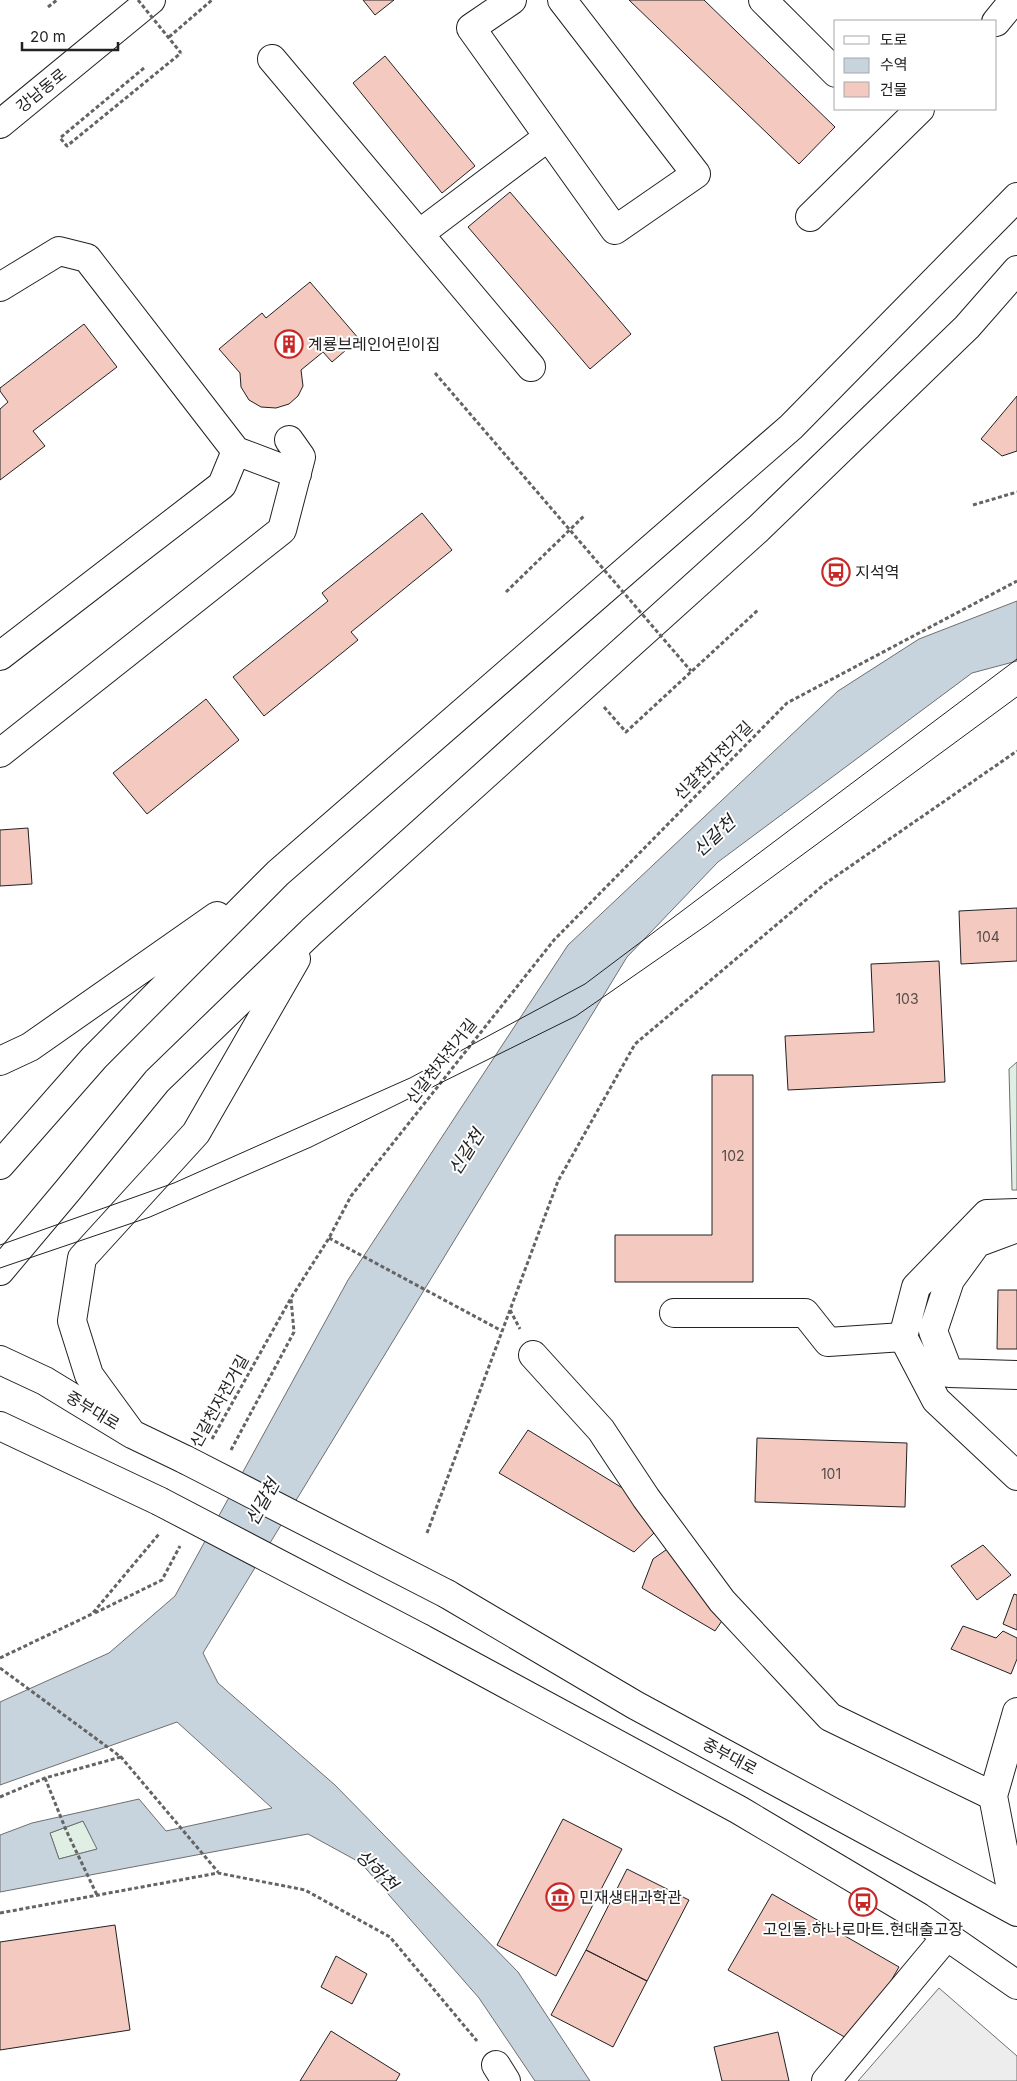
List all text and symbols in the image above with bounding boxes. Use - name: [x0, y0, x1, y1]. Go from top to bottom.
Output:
- scale bar: [22, 20, 119, 52]
- legend: [834, 20, 997, 110]
- text: 20 m: [30, 27, 66, 46]
- text: 도로: [880, 30, 908, 49]
- text: 수역: [880, 55, 908, 74]
- street label: 강남동로: [12, 64, 70, 116]
- text: 건물: [880, 80, 908, 99]
- building icon: 계룡브레인어린이집: [274, 329, 304, 359]
- place label: 계룡브레인어린이집: [308, 334, 440, 354]
- bus stop icon: 지석역: [821, 557, 851, 587]
- place label: 지석역: [855, 562, 899, 582]
- street label: 신갈천자전거길: [669, 716, 757, 804]
- water label: 신갈천: [689, 810, 741, 861]
- house number: 104: [976, 928, 1000, 945]
- house number: 103: [895, 990, 919, 1007]
- street label: 신갈천자전거길: [401, 1014, 481, 1108]
- water label: 신갈천: [444, 1123, 489, 1179]
- house number: 102: [721, 1147, 745, 1164]
- street label: 신갈천자전거길: [185, 1351, 253, 1451]
- street label: 중부대로: [63, 1386, 124, 1434]
- house number: 101: [821, 1465, 841, 1482]
- water label: 신갈천: [241, 1473, 284, 1529]
- street label: 중부대로: [699, 1733, 761, 1779]
- water label: 상하천: [352, 1845, 404, 1897]
- museum icon: 민재생태과학관: [545, 1882, 575, 1912]
- place label: 민재생태과학관: [579, 1887, 682, 1907]
- bus stop icon: 고인돌.하나로마트.현대출고장: [848, 1887, 878, 1917]
- place label: 고인돌.하나로마트.현대출고장: [763, 1919, 964, 1939]

